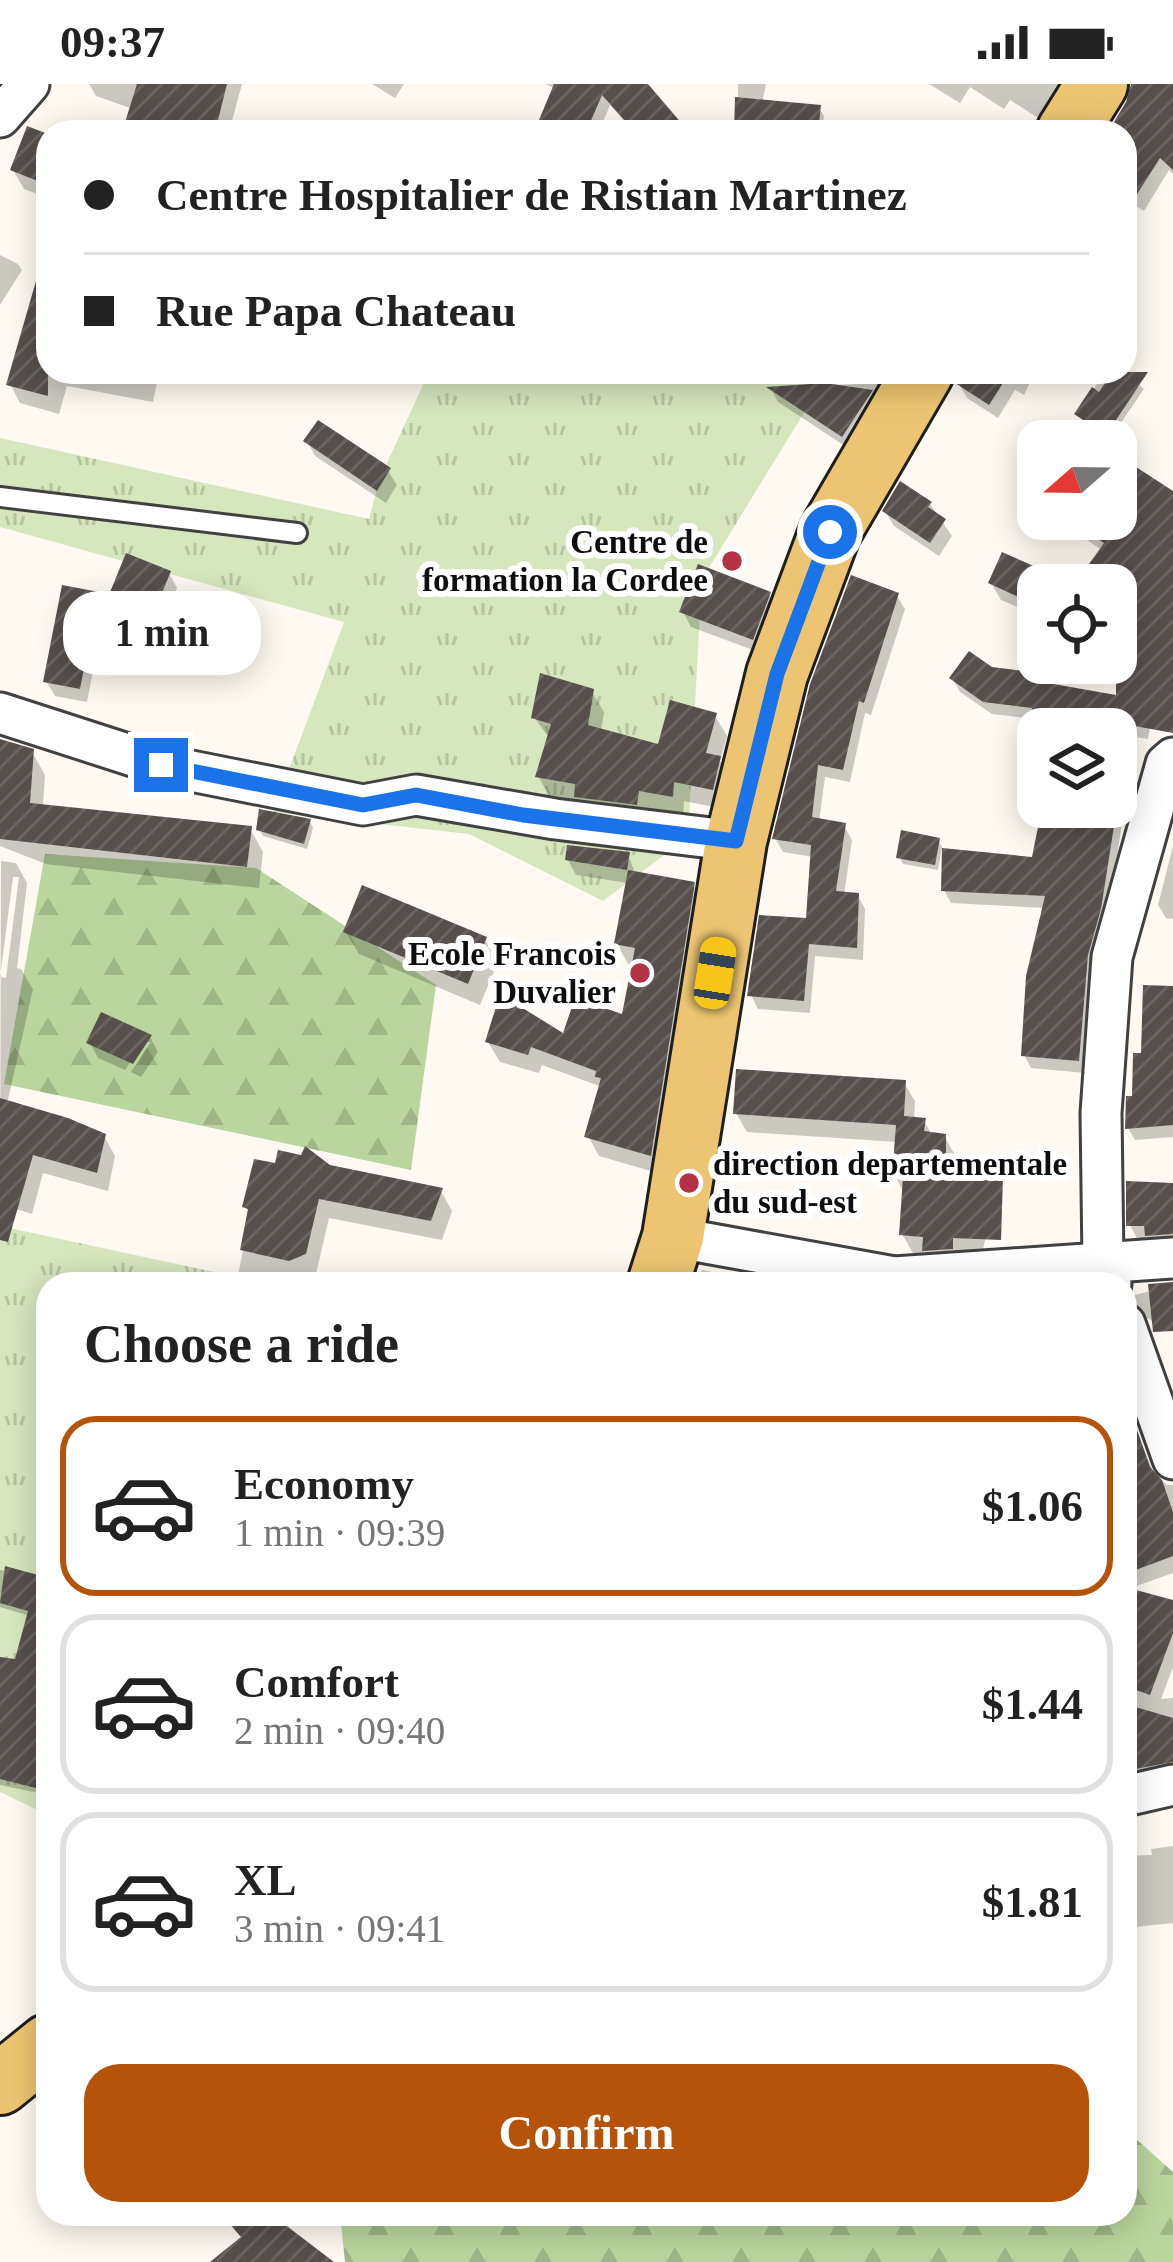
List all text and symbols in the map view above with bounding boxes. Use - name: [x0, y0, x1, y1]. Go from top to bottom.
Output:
- text: 09:37: [60, 17, 165, 67]
- text: Centre Hospitalier de Ristian Martinez: [156, 170, 907, 220]
- text: Rue Papa Chateau: [156, 286, 516, 336]
- north arrow: [1017, 420, 1137, 540]
- map controls: [1017, 420, 1137, 828]
- route start: [803, 505, 857, 559]
- place label: Centre de formation la Cordee: [422, 524, 708, 598]
- marker: Centre de formation la Cordee: [719, 548, 745, 574]
- button: locate: [1017, 564, 1137, 684]
- callout: 1 min: [62, 591, 260, 675]
- text: 1 min: [115, 611, 209, 654]
- button: layers: [1017, 708, 1137, 828]
- route end: [134, 738, 188, 792]
- car: [692, 935, 738, 1011]
- place label: Ecole Francois Duvalier: [408, 936, 616, 1010]
- marker: Ecole Francois Duvalier: [627, 960, 653, 986]
- place label: direction departementale du sud-est: [713, 1146, 1067, 1220]
- marker: direction departementale du sud-est: [676, 1170, 702, 1196]
- text: Choose a ride: [84, 1314, 399, 1374]
- icon: car: [90, 1452, 198, 1560]
- text: Economy: [234, 1459, 414, 1509]
- text: $1.06: [982, 1481, 1083, 1531]
- text: 1 min · 09:39: [234, 1511, 445, 1554]
- icon: car: [90, 1650, 198, 1758]
- text: Comfort: [234, 1657, 399, 1707]
- text: $1.44: [982, 1679, 1083, 1729]
- text: 2 min · 09:40: [234, 1709, 445, 1752]
- icon: car: [90, 1848, 198, 1956]
- text: XL: [234, 1855, 297, 1905]
- text: $1.81: [982, 1877, 1083, 1927]
- text: 3 min · 09:41: [234, 1907, 445, 1950]
- button: Confirm: [84, 2064, 1089, 2202]

